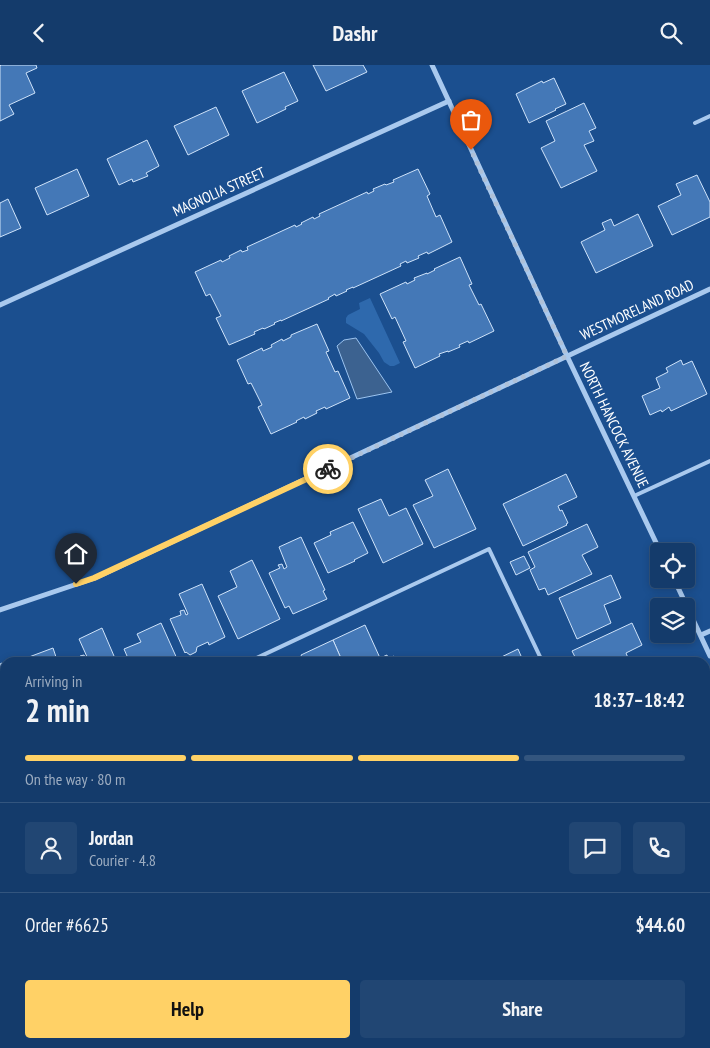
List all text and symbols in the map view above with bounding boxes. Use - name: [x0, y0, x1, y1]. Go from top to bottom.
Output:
- icon: back: [25, 19, 53, 47]
- text: Dashr: [333, 19, 377, 47]
- icon: search: [657, 19, 685, 47]
- pin: [450, 99, 492, 150]
- icon: bag: [457, 106, 485, 134]
- street label: MAGNOLIA STREET: [170, 163, 268, 220]
- street label: WESTMORELAND ROAD: [577, 275, 697, 344]
- street label: NORTH HANCOCK AVENUE: [576, 359, 653, 491]
- courier: [303, 444, 353, 494]
- icon: bike: [314, 455, 342, 483]
- pin: [55, 533, 97, 584]
- icon: home: [62, 540, 90, 568]
- map controls: [650, 543, 695, 643]
- button: locate: [650, 543, 695, 588]
- button: layers: [650, 598, 695, 643]
- text: Arriving in: [25, 671, 82, 691]
- text: 18:37–18:42: [593, 688, 685, 712]
- text: 2 min: [25, 689, 90, 731]
- text: On the way · 80 m: [25, 769, 125, 789]
- button: person: [25, 822, 77, 874]
- button: chat: [569, 822, 621, 874]
- button: phone: [633, 822, 685, 874]
- text: Jordan: [89, 826, 133, 850]
- text: Courier · 4.8: [89, 850, 156, 870]
- text: Order #6625: [25, 913, 109, 937]
- text: $44.60: [636, 913, 685, 937]
- button: Help: [25, 980, 350, 1038]
- button: Share: [360, 980, 685, 1038]

